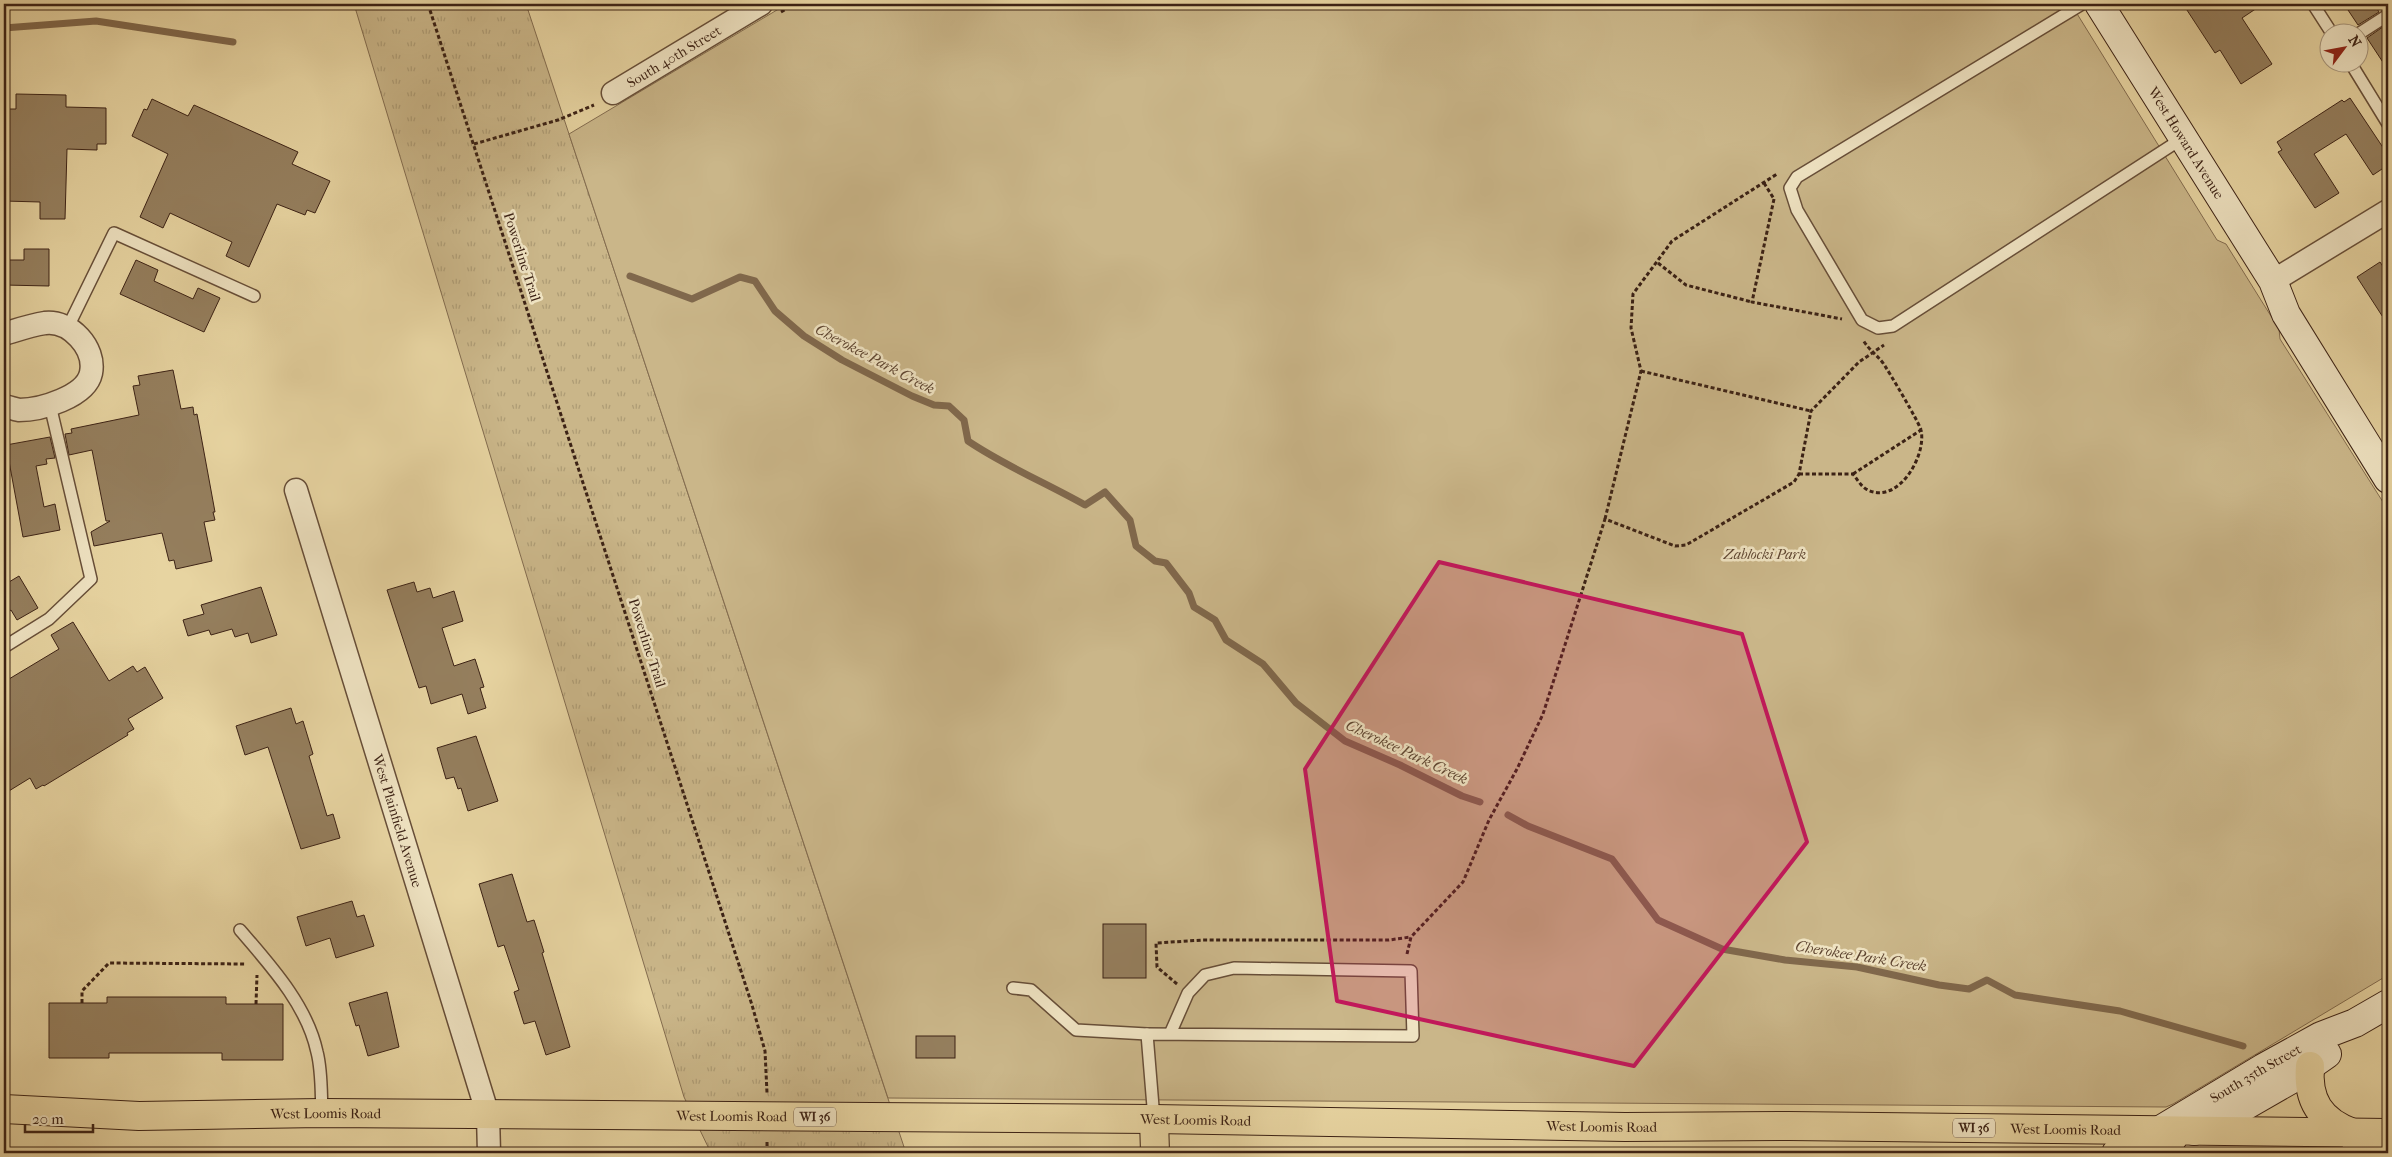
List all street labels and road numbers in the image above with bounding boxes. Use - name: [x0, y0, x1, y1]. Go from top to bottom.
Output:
- street label: South 40th Street: [624, 22, 724, 91]
- street label: West Howard Avenue: [2144, 83, 2228, 202]
- street label: Powerline Trail: [500, 210, 544, 304]
- street label: Powerline Trail: [625, 596, 669, 690]
- street label: West Plainfield Avenue: [369, 751, 426, 889]
- street label: South 35th Street: [2207, 1040, 2304, 1107]
- street label: West Loomis Road: [269, 1104, 382, 1122]
- street label: West Loomis Road: [675, 1107, 788, 1125]
- road number: WI 36: [794, 1108, 836, 1126]
- street label: West Loomis Road: [1139, 1110, 1252, 1129]
- street label: West Loomis Road: [1545, 1117, 1658, 1136]
- road number: WI 36: [1953, 1118, 1995, 1138]
- street label: West Loomis Road: [2009, 1120, 2122, 1138]

